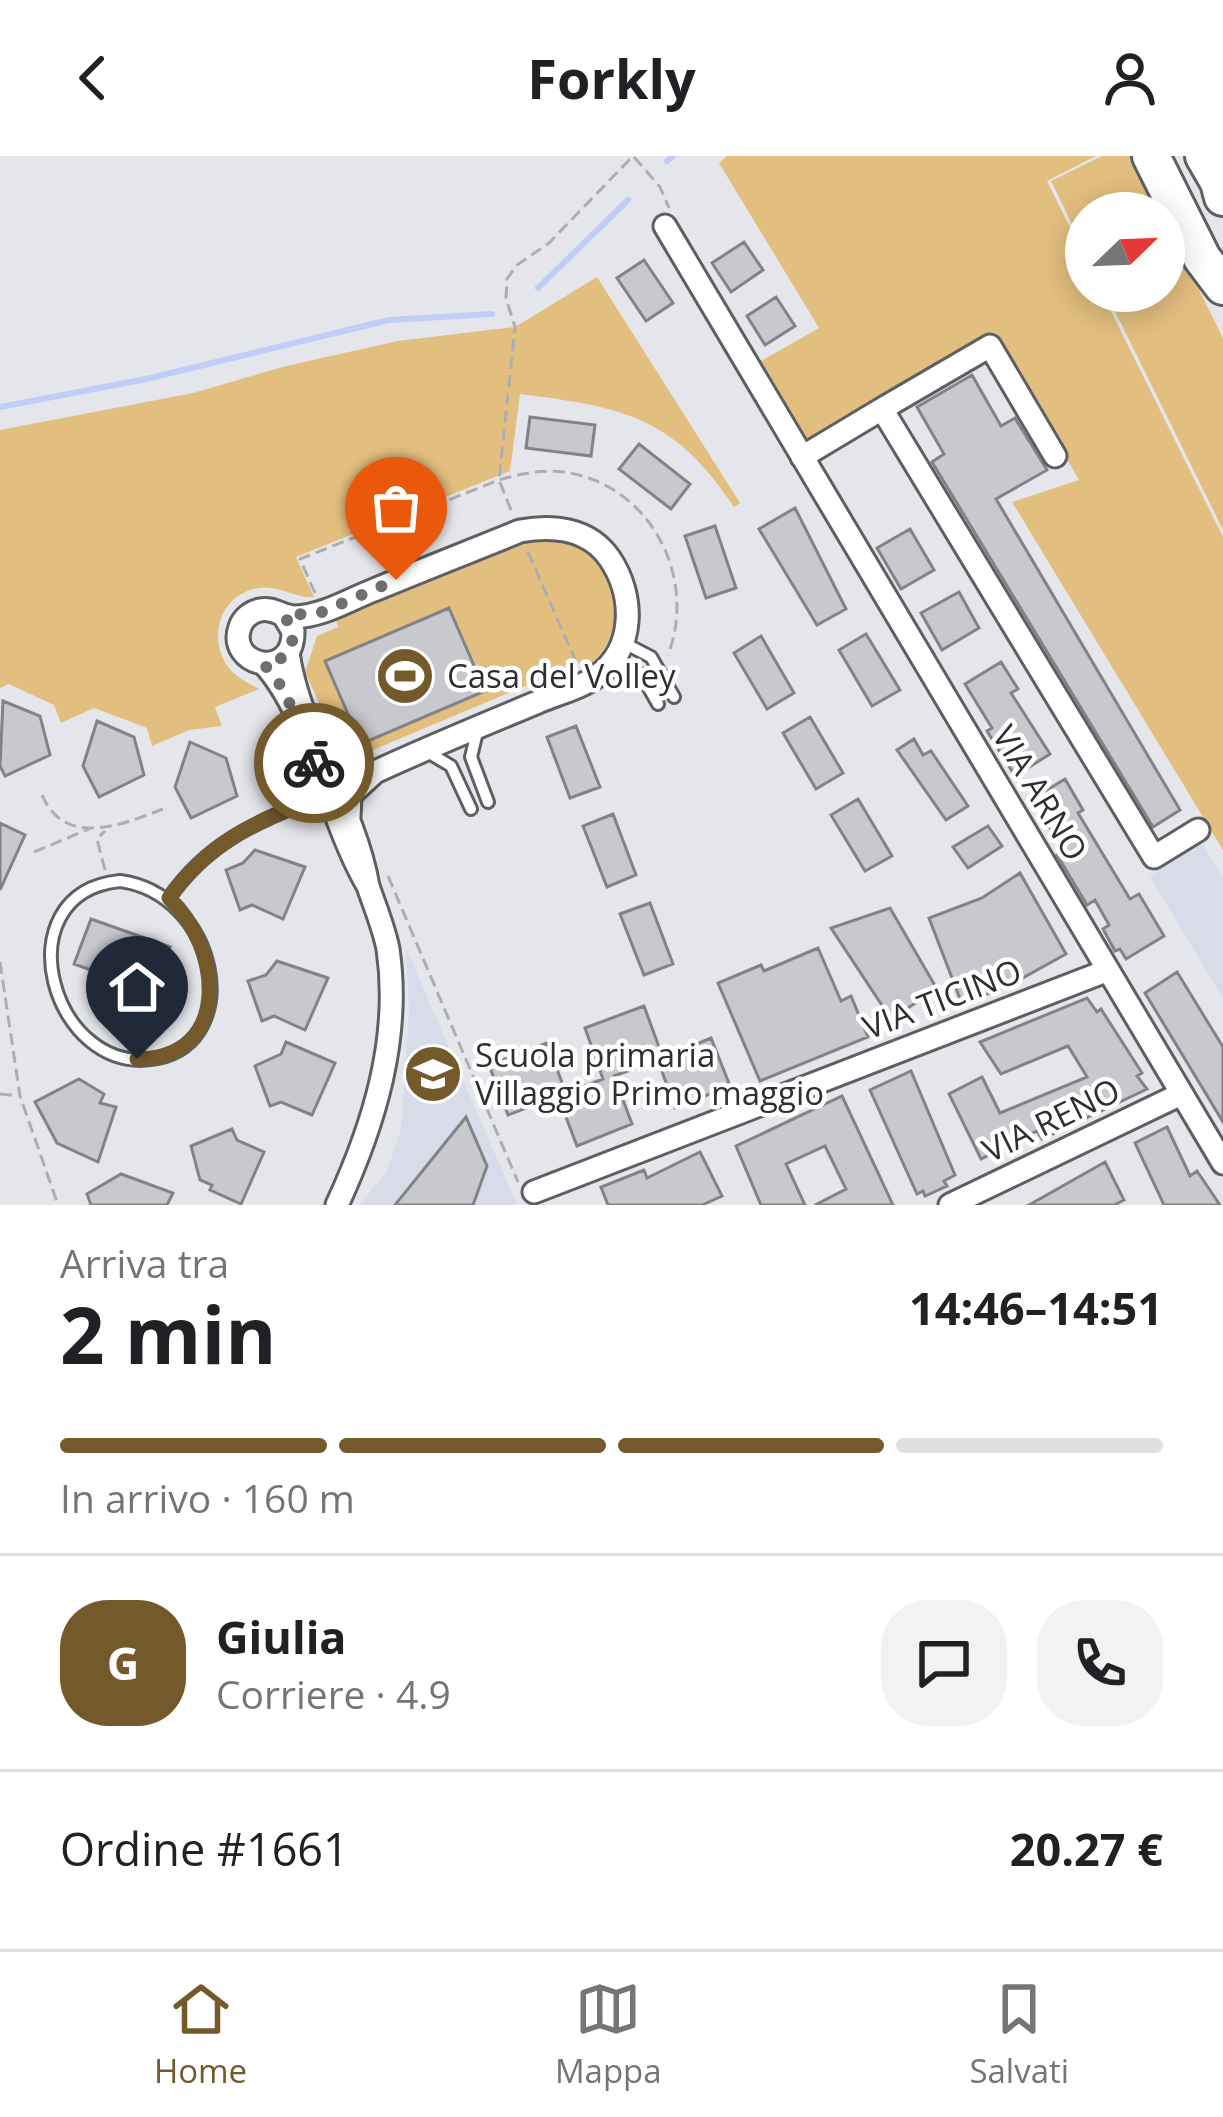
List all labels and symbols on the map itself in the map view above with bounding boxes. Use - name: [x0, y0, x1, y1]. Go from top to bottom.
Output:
- north arrow: [1065, 192, 1185, 312]
- pin: [345, 457, 447, 580]
- sports icon: Casa del Volley: [374, 645, 436, 707]
- place label: Casa del Volley: [447, 653, 676, 698]
- courier: [254, 703, 374, 823]
- street label: VIA ARNO: [982, 717, 1098, 869]
- pin: [86, 936, 188, 1059]
- street label: VIA TICINO: [856, 948, 1027, 1049]
- place label: Scuola primaria Villaggio Primo maggio: [475, 1032, 824, 1115]
- school or university icon: Scuola primaria Villaggio Primo maggio: [402, 1043, 464, 1105]
- street label: VIA RENO: [975, 1067, 1127, 1172]

